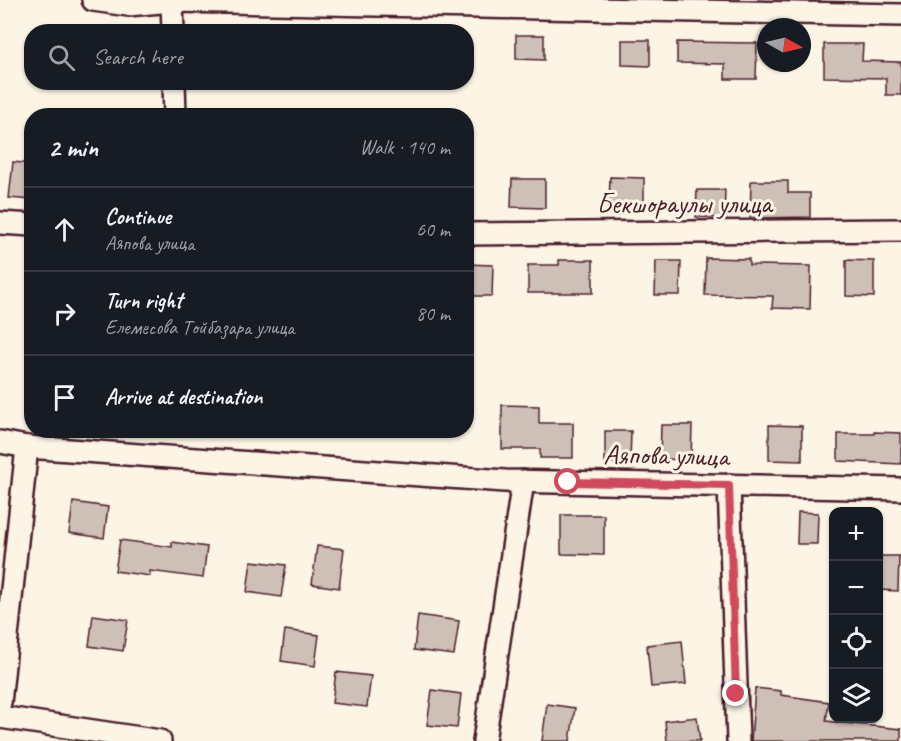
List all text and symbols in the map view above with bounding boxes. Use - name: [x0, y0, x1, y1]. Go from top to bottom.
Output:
- north arrow: [757, 18, 811, 72]
- search box: [24, 24, 474, 90]
- icon: search: [45, 41, 78, 74]
- text: Search here: [93, 43, 183, 71]
- text: 2 min: [48, 131, 98, 164]
- text: Walk · 140 m: [360, 135, 450, 160]
- street label: Бекшораулы улица: [596, 186, 774, 221]
- text: Continue: [105, 203, 171, 231]
- icon: ahead: [48, 213, 81, 246]
- text: 60 m: [416, 217, 450, 242]
- text: Аяпова улица: [105, 231, 194, 256]
- text: Turn right: [105, 287, 182, 315]
- icon: right: [48, 297, 81, 330]
- text: 80 m: [416, 301, 450, 326]
- text: Елемесова Тойбазара улица: [105, 315, 295, 340]
- icon: arrive: [48, 381, 81, 414]
- text: Arrive at destination: [105, 383, 262, 411]
- street label: Аяпова улица: [603, 436, 731, 474]
- route start: [554, 468, 580, 494]
- map controls: [829, 507, 883, 723]
- button: +: [829, 507, 883, 561]
- button: −: [829, 561, 883, 615]
- button: locate: [829, 615, 883, 669]
- button: layers: [829, 669, 883, 723]
- route end: [722, 680, 748, 706]

